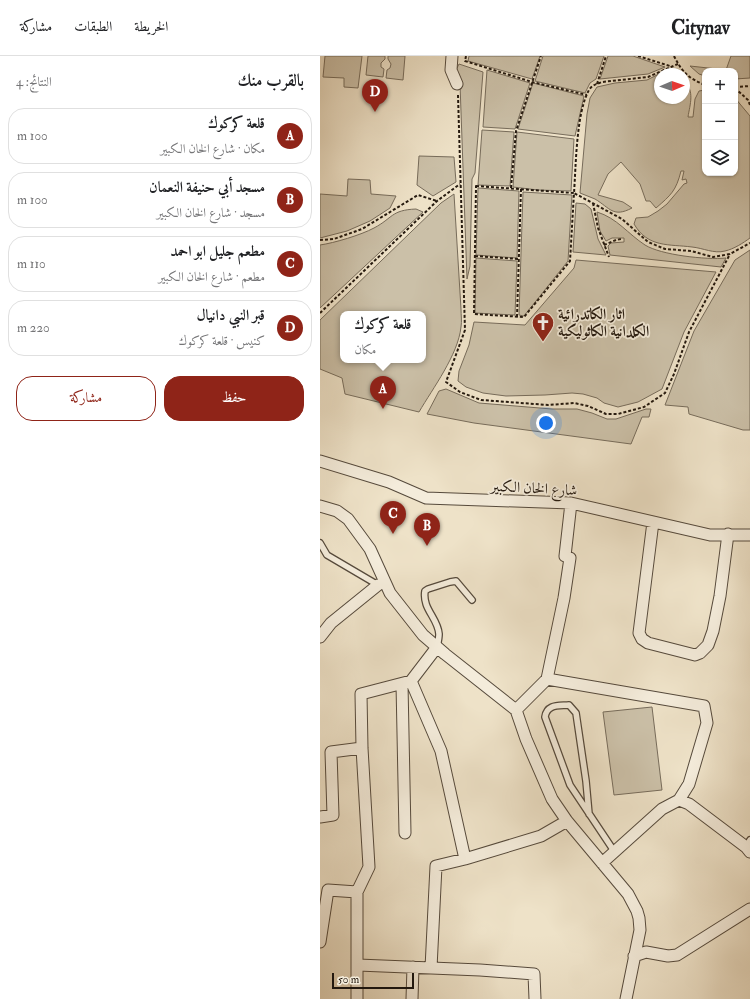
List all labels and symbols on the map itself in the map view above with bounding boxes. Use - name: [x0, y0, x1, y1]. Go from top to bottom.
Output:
- north arrow: [654, 68, 690, 104]
- pin: D: [362, 79, 388, 112]
- place label: اثار الكاتدرائية الكلدانية الكاثوليكية: [558, 305, 649, 341]
- church icon: اثار الكاتدرائية الكلدانية الكاثوليكية: [530, 310, 556, 343]
- pin: A: [370, 376, 396, 409]
- your location: [536, 413, 556, 433]
- street label: شارع الخان الكبير: [488, 477, 578, 503]
- pin: C: [380, 501, 406, 534]
- pin: B: [414, 513, 440, 546]
- scale bar: [332, 971, 414, 990]

